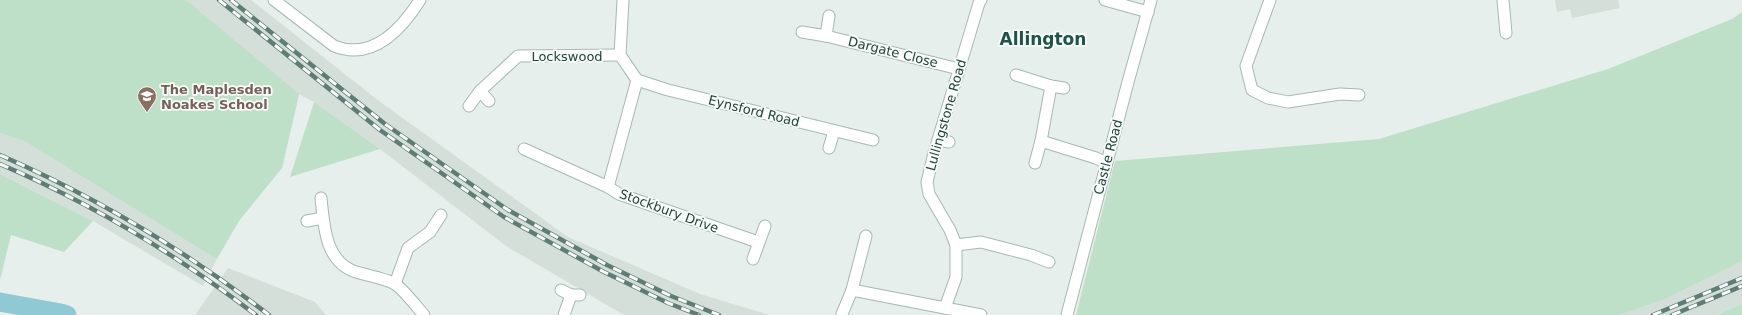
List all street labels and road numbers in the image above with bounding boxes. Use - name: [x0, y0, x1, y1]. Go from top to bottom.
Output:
- street label: Dargate Close: [847, 34, 939, 70]
- street label: Lockswood: [531, 49, 603, 64]
- street label: Lullingstone Road: [923, 57, 969, 173]
- street label: Eynsford Road: [707, 92, 801, 130]
- street label: Castle Road: [1091, 118, 1125, 196]
- street label: Stockbury Drive: [617, 186, 721, 236]

